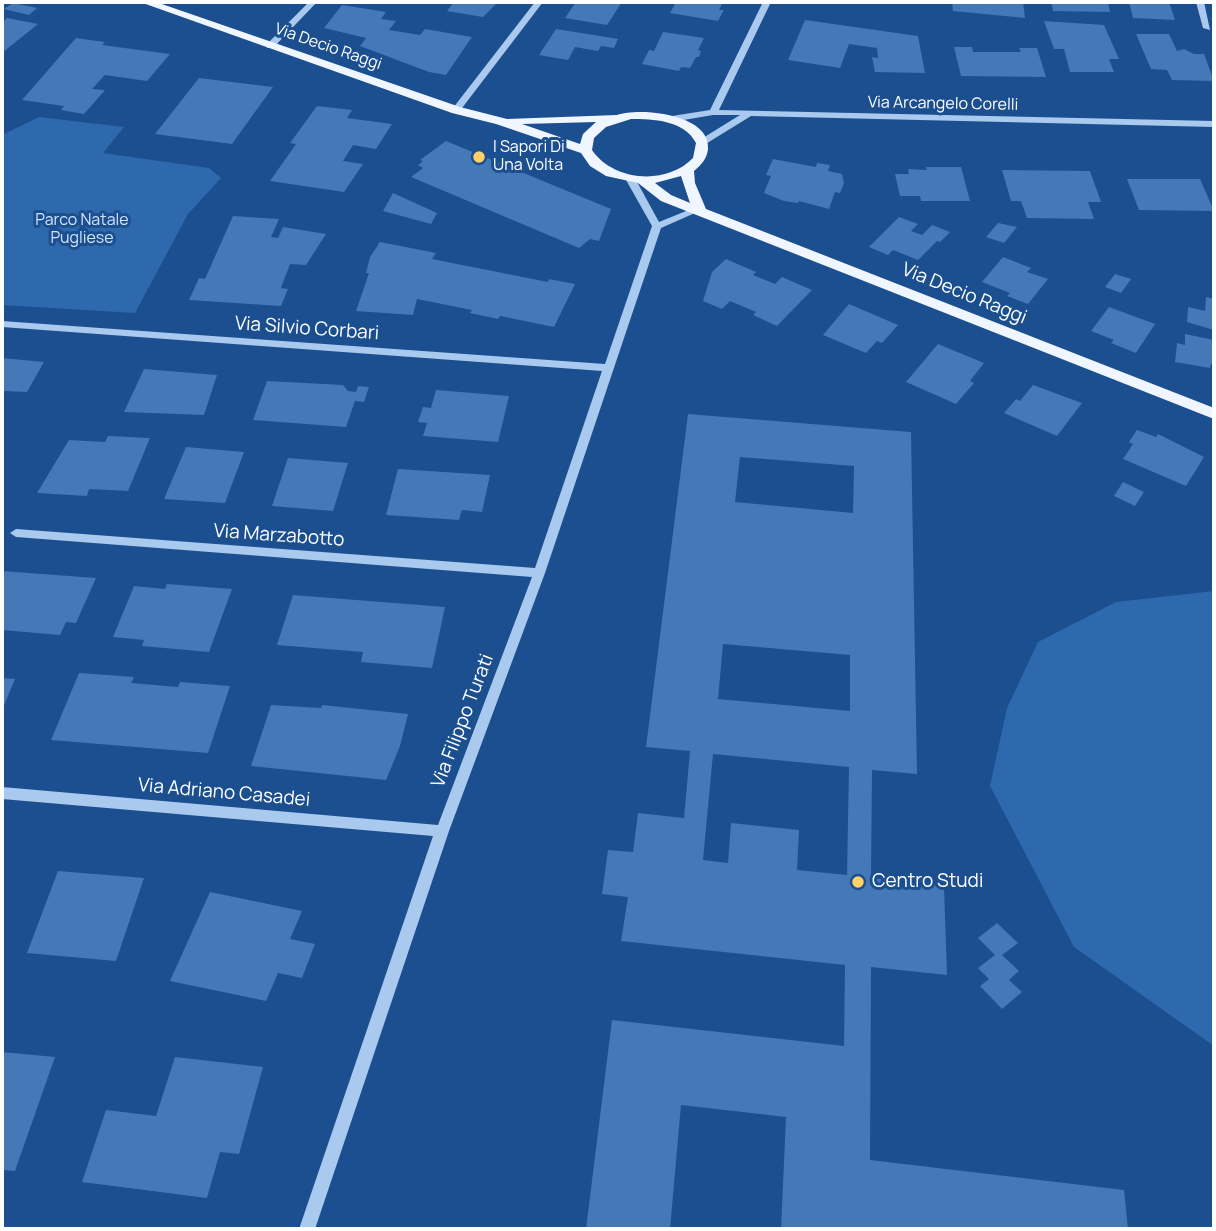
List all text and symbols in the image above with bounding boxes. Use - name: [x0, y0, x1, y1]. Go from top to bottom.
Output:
- street label: Via Decio Raggi: [272, 20, 384, 74]
- street label: Via Arcangelo Corelli: [868, 93, 1018, 115]
- place label: I Sapori Di Una Volta: [493, 138, 565, 176]
- marker: I Sapori Di Una Volta: [471, 149, 487, 165]
- park label: Parco Natale Pugliese: [35, 211, 129, 249]
- street label: Via Decio Raggi: [898, 259, 1030, 329]
- street label: Via Silvio Corbari: [234, 313, 380, 345]
- street label: Via Marzabotto: [213, 520, 345, 552]
- street label: Via Filippo Turati: [427, 651, 499, 791]
- street label: Via Adriano Casadei: [137, 774, 311, 812]
- place label: Centro Studi: [872, 871, 983, 893]
- marker: Centro Studi: [850, 874, 866, 890]

